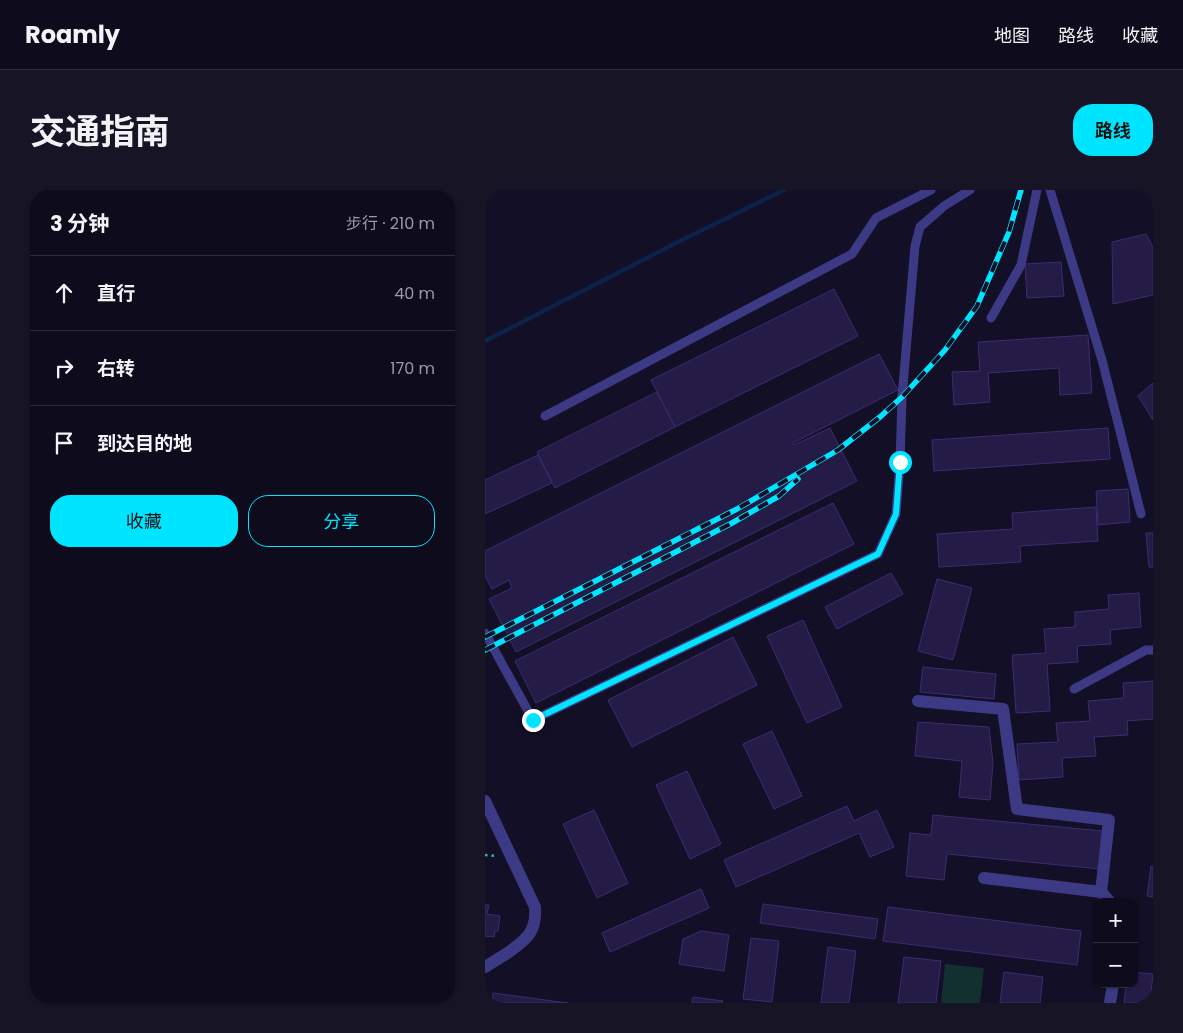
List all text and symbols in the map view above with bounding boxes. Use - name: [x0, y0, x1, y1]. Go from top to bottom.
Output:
- text: Roamly: [25, 18, 120, 51]
- text: 地图: [994, 23, 1030, 48]
- text: 路线: [1058, 23, 1094, 48]
- text: 收藏: [1122, 23, 1158, 48]
- button: 路线: [1073, 104, 1153, 156]
- text: 交通指南: [30, 107, 170, 156]
- text: 3 分钟: [50, 209, 109, 238]
- text: 步行 · 210 m: [346, 212, 435, 235]
- icon: ahead: [50, 279, 78, 307]
- text: 直行: [97, 280, 135, 307]
- text: 40 m: [394, 282, 435, 305]
- icon: right: [50, 354, 78, 382]
- text: 右转: [97, 355, 135, 382]
- text: 170 m: [390, 357, 435, 380]
- icon: arrive: [50, 429, 78, 457]
- text: 到达目的地: [97, 430, 192, 457]
- route start: [889, 451, 912, 474]
- button: 收藏: [50, 495, 238, 547]
- button: 分享: [248, 495, 435, 547]
- route end: [522, 709, 545, 732]
- map controls: [1093, 898, 1138, 988]
- button: +: [1093, 898, 1138, 943]
- button: −: [1093, 943, 1138, 988]

